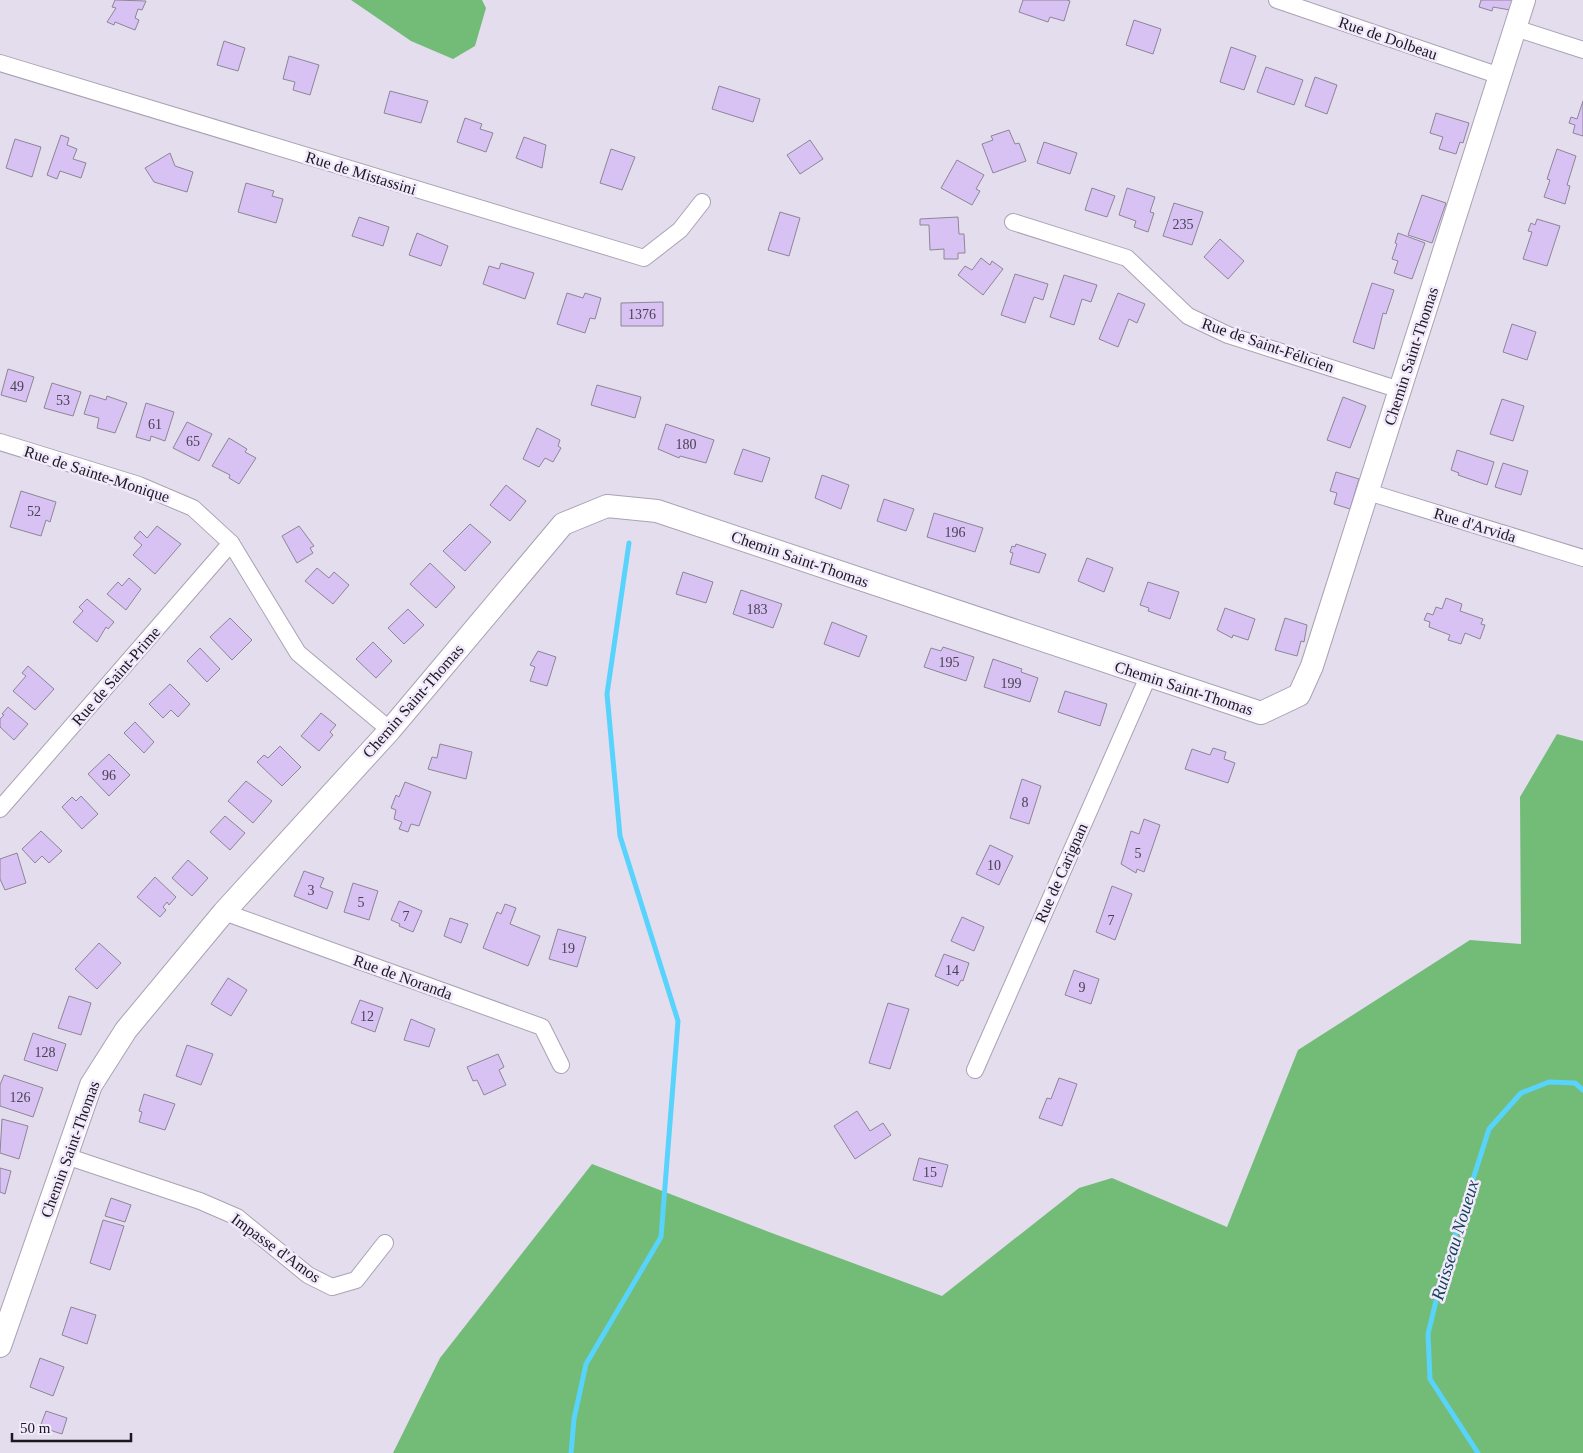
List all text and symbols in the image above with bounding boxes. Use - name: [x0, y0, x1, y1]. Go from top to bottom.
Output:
- street label: Rue de Dolbeau: [1337, 13, 1439, 63]
- street label: Rue de Mistassini: [304, 148, 419, 198]
- house number: 235: [1173, 217, 1194, 232]
- street label: Chemin Saint-Thomas: [1381, 285, 1441, 427]
- house number: 1376: [628, 307, 656, 322]
- street label: Rue de Saint-Félicien: [1200, 314, 1336, 376]
- house number: 49: [10, 379, 24, 394]
- house number: 53: [56, 393, 70, 408]
- house number: 61: [148, 417, 162, 432]
- house number: 65: [186, 434, 200, 449]
- house number: 180: [676, 437, 697, 452]
- street label: Rue de Sainte-Monique: [22, 442, 172, 507]
- house number: 52: [27, 504, 41, 519]
- street label: Rue d'Arvida: [1432, 504, 1518, 546]
- house number: 196: [945, 525, 966, 540]
- street label: Chemin Saint-Thomas: [729, 527, 871, 591]
- house number: 183: [747, 602, 768, 617]
- street label: Rue de Saint-Prime: [68, 623, 164, 729]
- street label: Chemin Saint-Thomas: [359, 641, 467, 761]
- house number: 195: [939, 655, 960, 670]
- street label: Chemin Saint-Thomas: [1113, 658, 1255, 718]
- house number: 199: [1001, 676, 1022, 691]
- house number: 96: [102, 768, 116, 783]
- house number: 8: [1022, 795, 1029, 810]
- street label: Rue de Carignan: [1031, 820, 1092, 926]
- house number: 5: [1135, 846, 1142, 861]
- house number: 10: [987, 858, 1001, 873]
- house number: 3: [308, 883, 315, 898]
- house number: 5: [358, 895, 365, 910]
- house number: 7: [403, 909, 410, 924]
- house number: 7: [1108, 913, 1115, 928]
- house number: 19: [561, 941, 575, 956]
- street label: Rue de Noranda: [351, 951, 455, 1003]
- house number: 14: [945, 963, 959, 978]
- house number: 9: [1079, 980, 1086, 995]
- house number: 12: [360, 1009, 374, 1024]
- house number: 128: [35, 1045, 56, 1060]
- street label: Chemin Saint-Thomas: [37, 1078, 103, 1220]
- house number: 126: [10, 1090, 31, 1105]
- house number: 15: [923, 1165, 937, 1180]
- water label: Ruisseau Noueux: [1427, 1178, 1483, 1303]
- street label: Impasse d'Amos: [228, 1210, 324, 1287]
- scale bar: [12, 1410, 131, 1442]
- text: 50 m: [20, 1420, 51, 1436]

